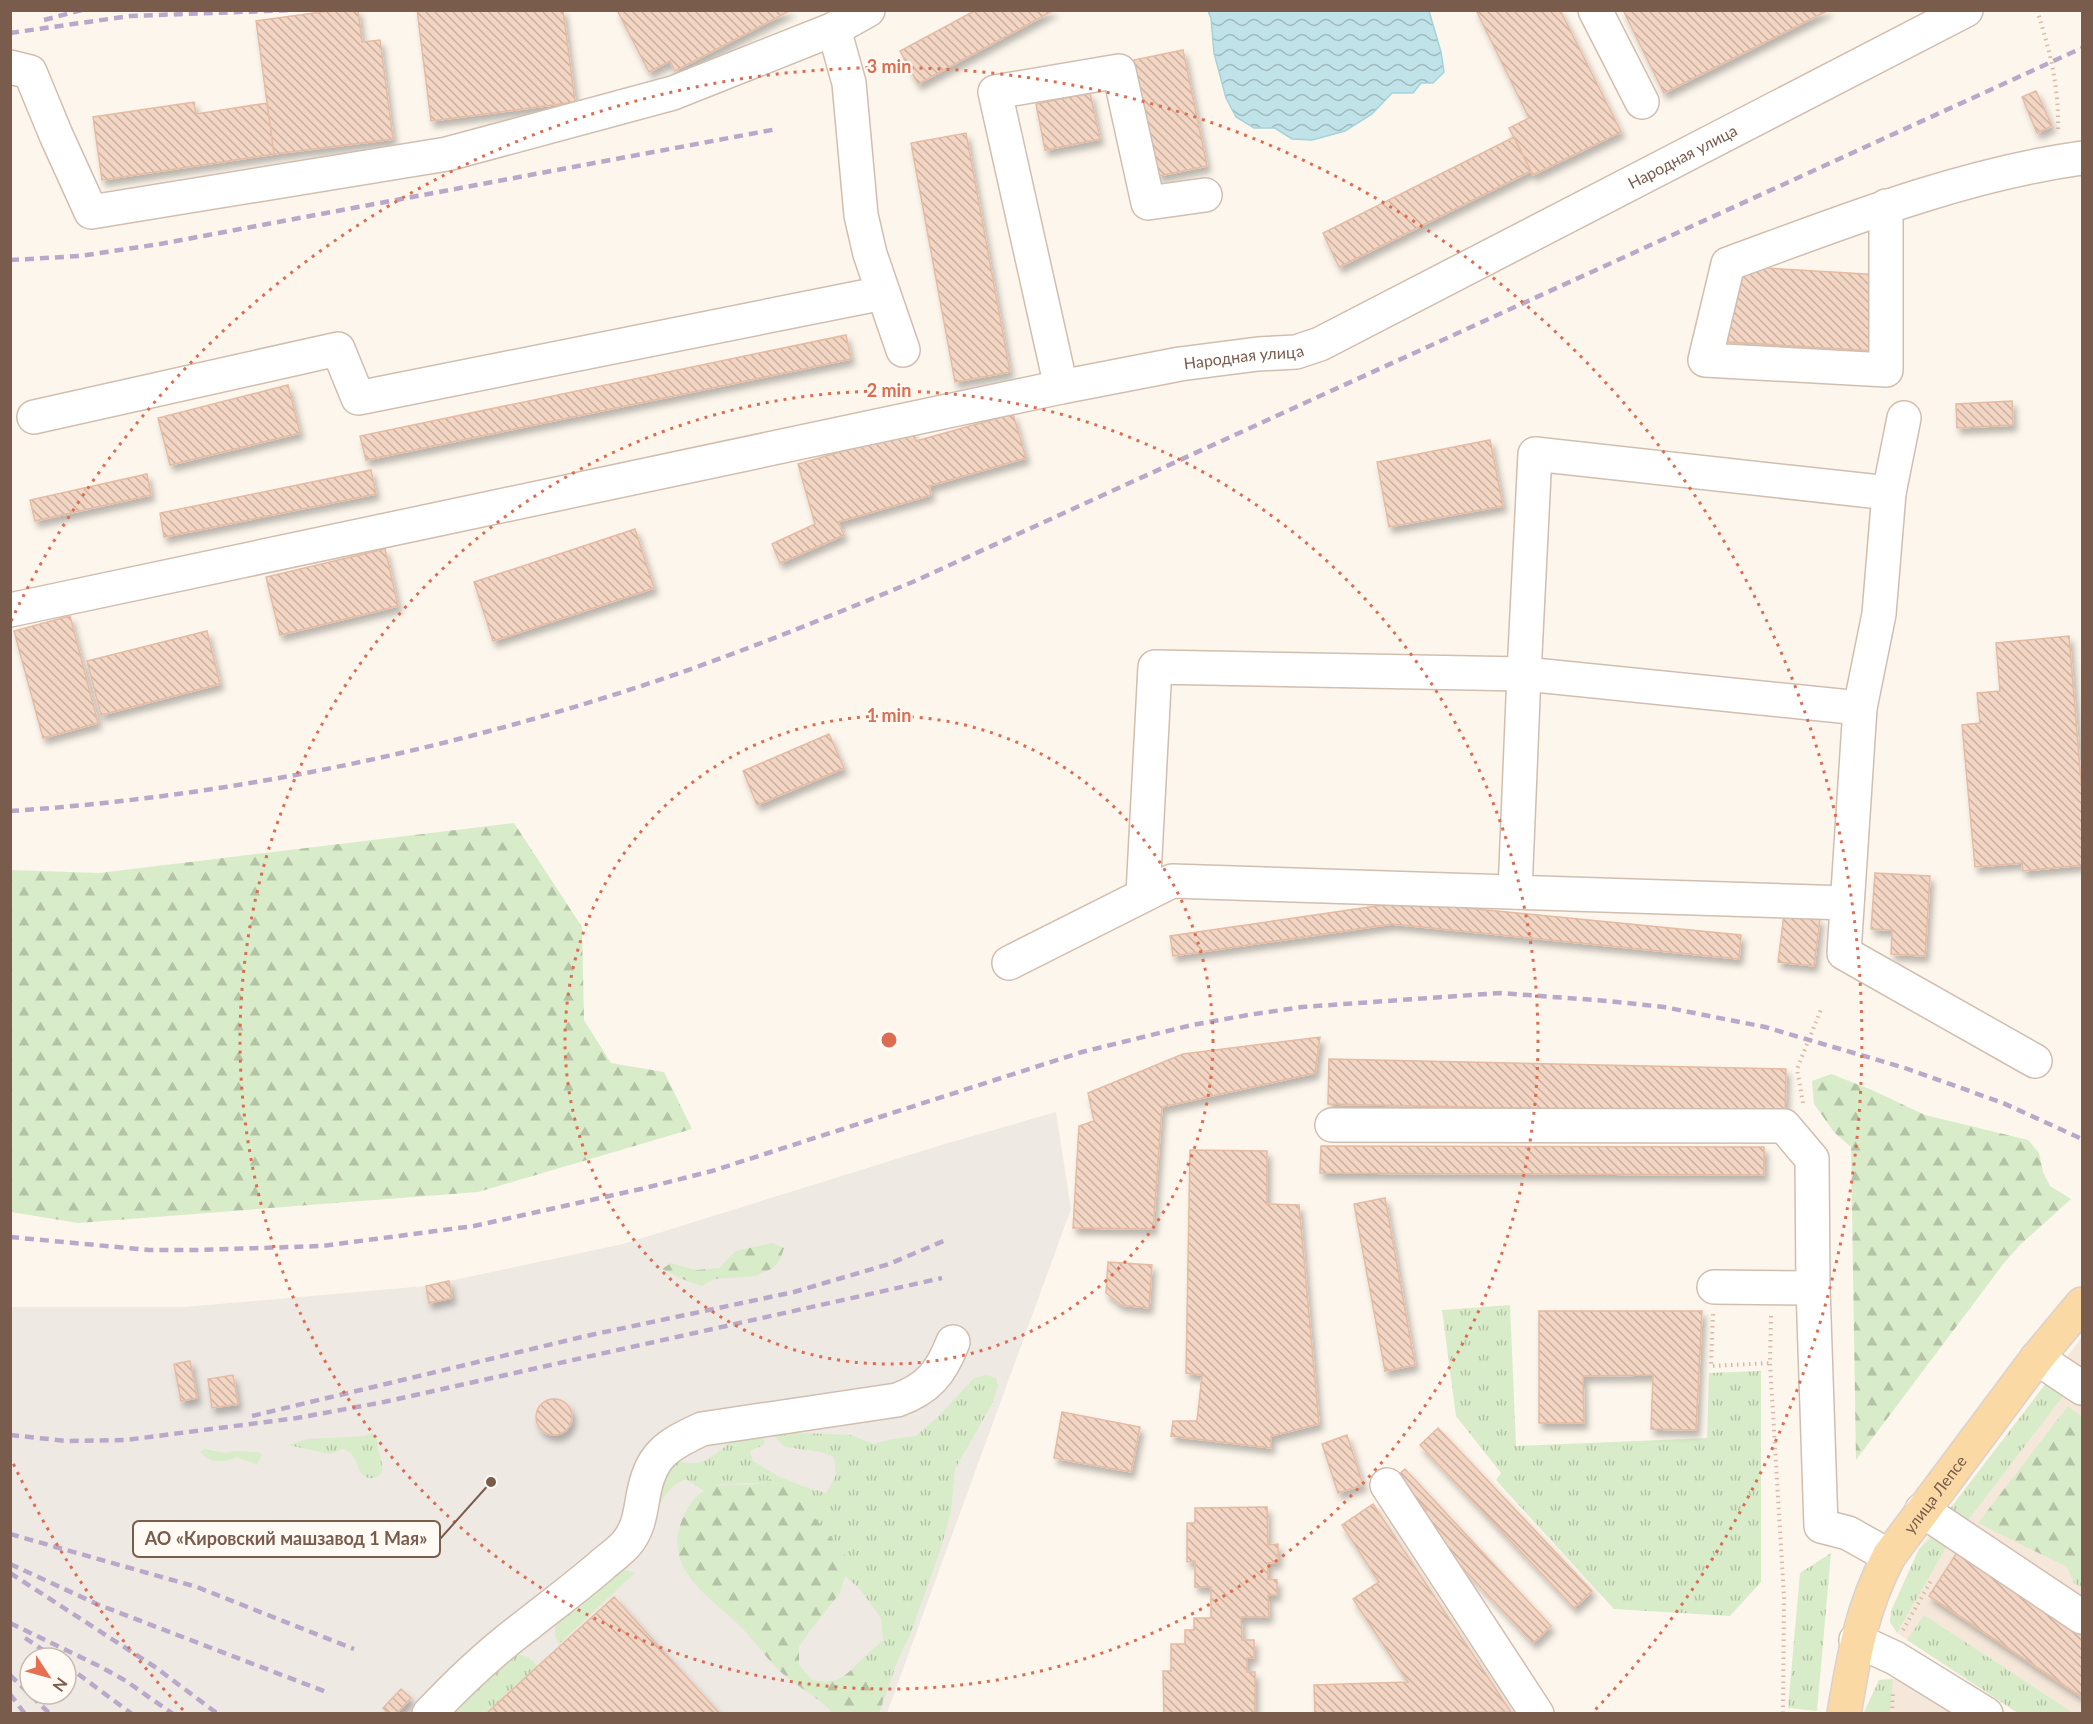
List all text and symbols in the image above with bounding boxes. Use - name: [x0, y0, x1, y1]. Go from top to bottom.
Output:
- text: 3 min: [867, 55, 911, 77]
- street label: Народная улица: [1624, 120, 1740, 192]
- street label: Народная улица: [1183, 340, 1306, 372]
- text: 2 min: [867, 379, 911, 401]
- text: 1 min: [867, 704, 911, 726]
- centre of rings: [879, 1030, 899, 1050]
- street label: улица Лепсе: [1899, 1451, 1970, 1537]
- callout: АО «Кировский машзавод 1 Мая»: [133, 1521, 440, 1557]
- text: АО «Кировский машзавод 1 Мая»: [144, 1527, 427, 1549]
- north arrow: [18, 1646, 78, 1706]
- text: N: [49, 1675, 72, 1696]

